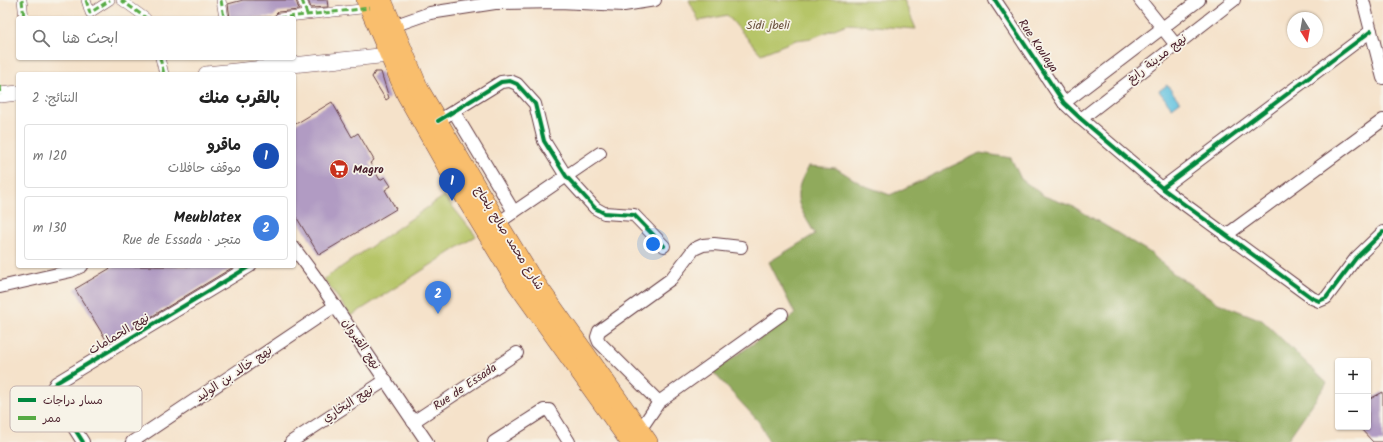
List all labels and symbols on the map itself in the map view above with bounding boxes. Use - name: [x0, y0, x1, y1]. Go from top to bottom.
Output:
- north arrow: [1287, 12, 1323, 48]
- street label: Rue Koulaya: [1013, 15, 1063, 77]
- park label: Sidi jbeli: [746, 16, 791, 35]
- street label: نهج مدينة رابغ: [1123, 29, 1191, 89]
- supermarket icon: Magro: [328, 158, 350, 180]
- place label: Magro: [353, 160, 384, 179]
- pin: 1: [439, 168, 465, 201]
- street label: شارع محمد صالح بلحاج: [469, 182, 549, 294]
- your location: [643, 234, 663, 254]
- pin: 2: [425, 281, 451, 314]
- street label: نهج الحمامات: [85, 308, 153, 360]
- street label: نهج القيروان: [337, 314, 385, 374]
- street label: نهج خالد بن الوليد: [192, 341, 276, 407]
- street label: Rue de Essada: [429, 358, 501, 415]
- street label: نهج البخاري: [319, 380, 377, 428]
- legend: [10, 386, 142, 432]
- text: مسار دراجات: [43, 392, 103, 410]
- text: ممر: [42, 410, 61, 428]

